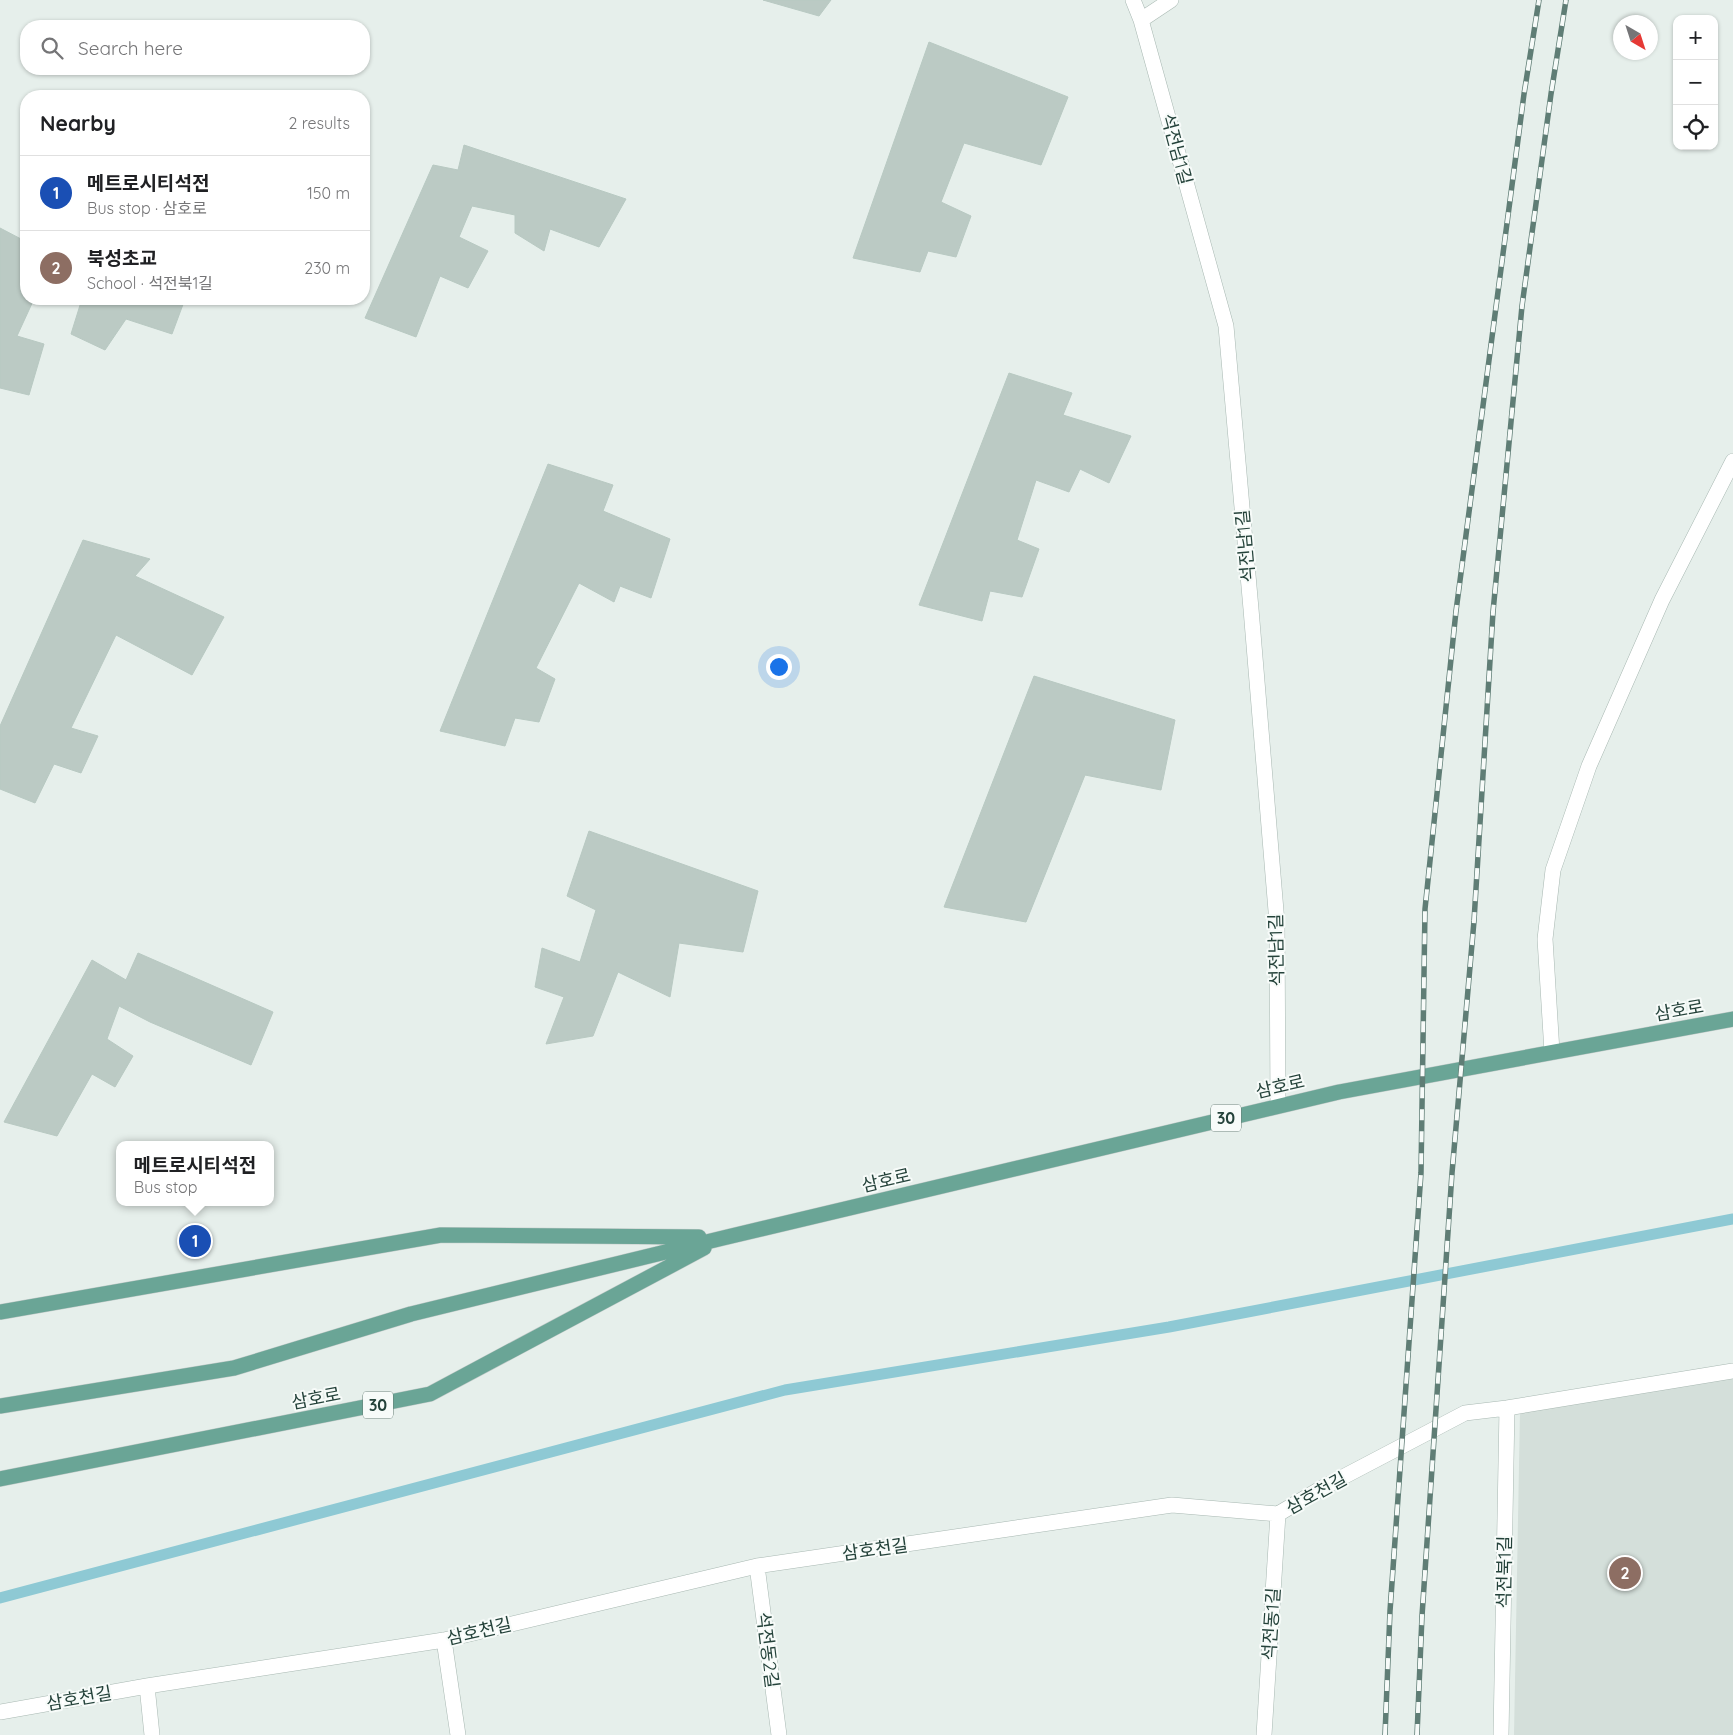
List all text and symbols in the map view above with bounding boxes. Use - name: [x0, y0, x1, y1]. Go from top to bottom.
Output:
- north arrow: [1613, 15, 1658, 60]
- map controls: [1673, 15, 1718, 150]
- button: +: [1673, 15, 1718, 60]
- search box: [20, 20, 370, 75]
- icon: search: [38, 34, 66, 62]
- text: Search here: [78, 36, 183, 60]
- button: −: [1673, 60, 1718, 105]
- button: locate: [1673, 105, 1718, 150]
- text: Nearby: [40, 110, 116, 136]
- street label: 석전남1길: [1156, 111, 1198, 187]
- text: 2 results: [288, 113, 350, 133]
- text: 메트로시티석전: [87, 171, 209, 195]
- text: 1: [53, 183, 59, 203]
- text: 150 m: [307, 183, 350, 203]
- text: Bus stop · 삼호로: [87, 198, 207, 218]
- text: 북성초교: [87, 246, 157, 270]
- text: 2: [51, 258, 61, 278]
- text: 230 m: [304, 258, 350, 278]
- text: School · 석전북1길: [87, 273, 213, 293]
- street label: 석전남1길: [1230, 509, 1260, 583]
- your location: [766, 654, 792, 680]
- street label: 석전남1길: [1264, 913, 1288, 987]
- street label: 삼호로: [1653, 994, 1705, 1026]
- street label: 삼호로: [1253, 1069, 1307, 1103]
- road number: 30: [1211, 1104, 1241, 1132]
- popup: [116, 1141, 274, 1206]
- text: 메트로시티석전: [134, 1153, 256, 1177]
- street label: 삼호로: [859, 1163, 913, 1197]
- text: Bus stop: [134, 1177, 197, 1197]
- pin: 1: [179, 1222, 211, 1260]
- street label: 삼호로: [289, 1382, 343, 1414]
- road number: 30: [363, 1392, 393, 1418]
- street label: 삼호천길: [1281, 1467, 1351, 1519]
- street label: 삼호천길: [841, 1533, 909, 1565]
- street label: 석전북1길: [1492, 1535, 1516, 1609]
- pin: 2: [1609, 1554, 1641, 1592]
- street label: 석전동1길: [1257, 1587, 1285, 1661]
- street label: 석전동2길: [752, 1611, 784, 1689]
- street label: 삼호천길: [444, 1612, 514, 1650]
- street label: 삼호천길: [44, 1681, 114, 1715]

